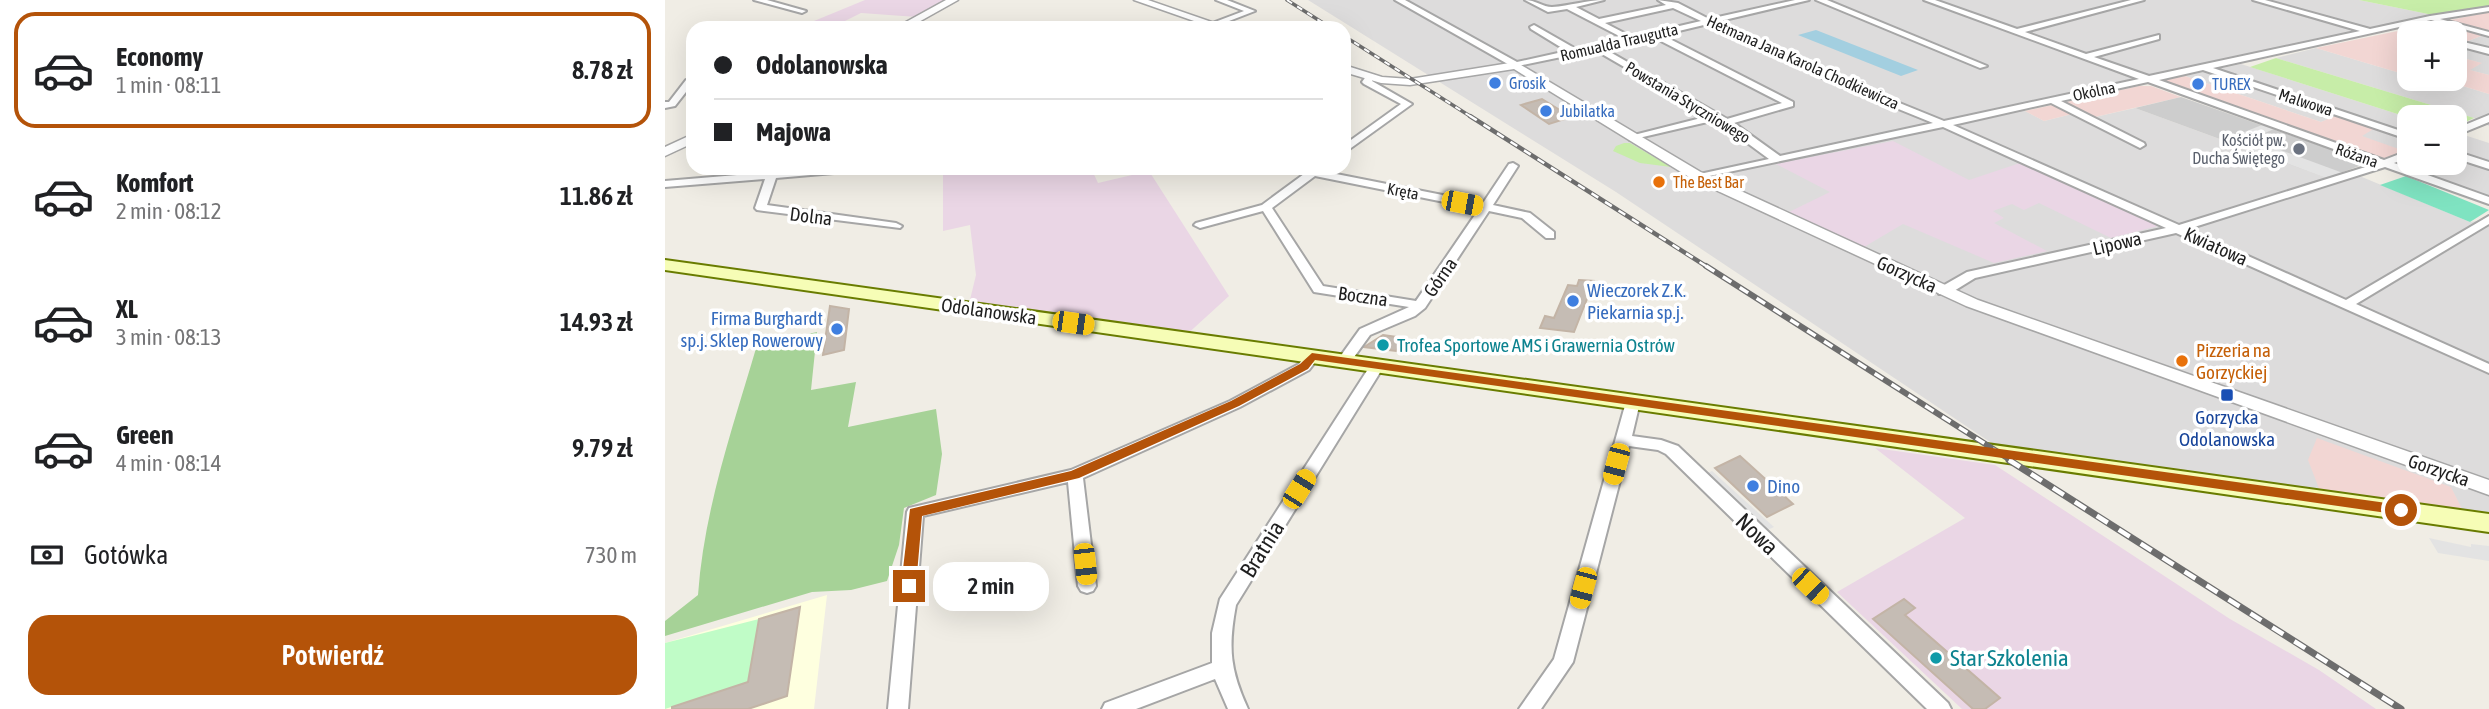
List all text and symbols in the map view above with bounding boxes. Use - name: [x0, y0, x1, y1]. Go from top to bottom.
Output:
- street label: Hetmana Jana Karola Chodkiewicza: [1704, 11, 1902, 113]
- street label: Romualda Traugutta: [1558, 20, 1680, 65]
- map controls: [2397, 21, 2467, 175]
- button: +: [2397, 21, 2467, 91]
- icon: car: [32, 39, 95, 102]
- text: Economy: [116, 42, 203, 72]
- text: Odolanowska: [756, 50, 888, 80]
- text: 8.78 zł: [572, 55, 633, 85]
- street label: Powstania Styczniowego: [1622, 58, 1754, 147]
- text: 1 min · 08:11: [116, 72, 222, 98]
- place label: Grosik: [1509, 74, 1546, 92]
- marker: Grosik: [1487, 75, 1503, 91]
- place label: TUREX: [2212, 75, 2251, 93]
- marker: TUREX: [2190, 76, 2206, 92]
- street label: Okólna: [2071, 78, 2117, 104]
- street label: Malwowa: [2277, 85, 2335, 119]
- place label: Jubilatka: [1560, 102, 1615, 120]
- marker: Jubilatka: [1538, 103, 1554, 119]
- button: −: [2397, 105, 2467, 175]
- text: Majowa: [756, 117, 831, 147]
- place label: Kościół pw. Ducha Świętego: [2192, 131, 2285, 168]
- street label: Różana: [2333, 139, 2381, 171]
- marker: Kościół pw. Ducha Świętego: [2291, 141, 2307, 157]
- icon: car: [32, 165, 95, 228]
- text: Komfort: [116, 168, 193, 198]
- place label: The Best Bar: [1673, 173, 1744, 191]
- marker: The Best Bar: [1651, 174, 1667, 190]
- street label: Kręta: [1385, 179, 1420, 204]
- text: 11.86 zł: [560, 181, 633, 211]
- car: [1440, 189, 1485, 217]
- text: 2 min · 08:12: [116, 198, 222, 224]
- street label: Dolna: [788, 202, 834, 230]
- street label: Kwiatowa: [2181, 222, 2251, 270]
- street label: Lipowa: [2090, 227, 2144, 259]
- street label: Gorzycka: [1874, 251, 1940, 297]
- street label: Górna: [1419, 253, 1461, 301]
- place label: Wieczorek Z.K. Piekarnia sp.j.: [1587, 279, 1686, 323]
- street label: Boczna: [1337, 282, 1389, 310]
- icon: car: [32, 291, 95, 354]
- street label: Odolanowska: [940, 293, 1038, 329]
- marker: Wieczorek Z.K. Piekarnia sp.j.: [1565, 293, 1581, 309]
- text: XL: [116, 294, 138, 324]
- text: 14.93 zł: [560, 307, 633, 337]
- place label: Firma Burghardt sp.j. Sklep Rowerowy: [681, 307, 823, 351]
- car: [1051, 310, 1096, 336]
- marker: Firma Burghardt sp.j. Sklep Rowerowy: [829, 321, 845, 337]
- text: 3 min · 08:13: [116, 324, 222, 350]
- place label: Trofea Sportowe AMS i Grawernia Ostrów: [1397, 334, 1676, 356]
- marker: Trofea Sportowe AMS i Grawernia Ostrów: [1375, 337, 1391, 353]
- place label: Pizzeria na Gorzyckiej: [2196, 339, 2271, 383]
- marker: Pizzeria na Gorzyckiej: [2174, 353, 2190, 369]
- marker: Gorzycka Odolanowska: [2219, 387, 2235, 403]
- place label: Gorzycka Odolanowska: [2179, 406, 2275, 450]
- icon: car: [32, 417, 95, 480]
- text: Green: [116, 420, 174, 450]
- text: 9.79 zł: [572, 433, 633, 463]
- car: [1601, 441, 1632, 487]
- street label: Gorzycka: [2405, 449, 2473, 491]
- text: 4 min · 08:14: [116, 450, 222, 476]
- car: [1279, 466, 1320, 512]
- place label: Dino: [1767, 475, 1800, 497]
- marker: Dino: [1745, 478, 1761, 494]
- route start: [2385, 494, 2417, 526]
- street label: Nowa: [1731, 508, 1783, 560]
- street label: Bratnia: [1235, 516, 1289, 582]
- icon: cash: [28, 536, 66, 574]
- text: Gotówka: [84, 540, 168, 570]
- text: 730 m: [585, 542, 637, 568]
- car: [1073, 542, 1098, 586]
- callout: 2 min: [933, 562, 1049, 610]
- car: [1788, 564, 1833, 608]
- car: [1568, 565, 1599, 611]
- route end: [893, 570, 925, 602]
- text: 2 min: [968, 573, 1014, 599]
- button: Potwierdź: [28, 615, 637, 695]
- place label: Star Szkolenia: [1950, 645, 2069, 671]
- marker: Star Szkolenia: [1928, 650, 1944, 666]

